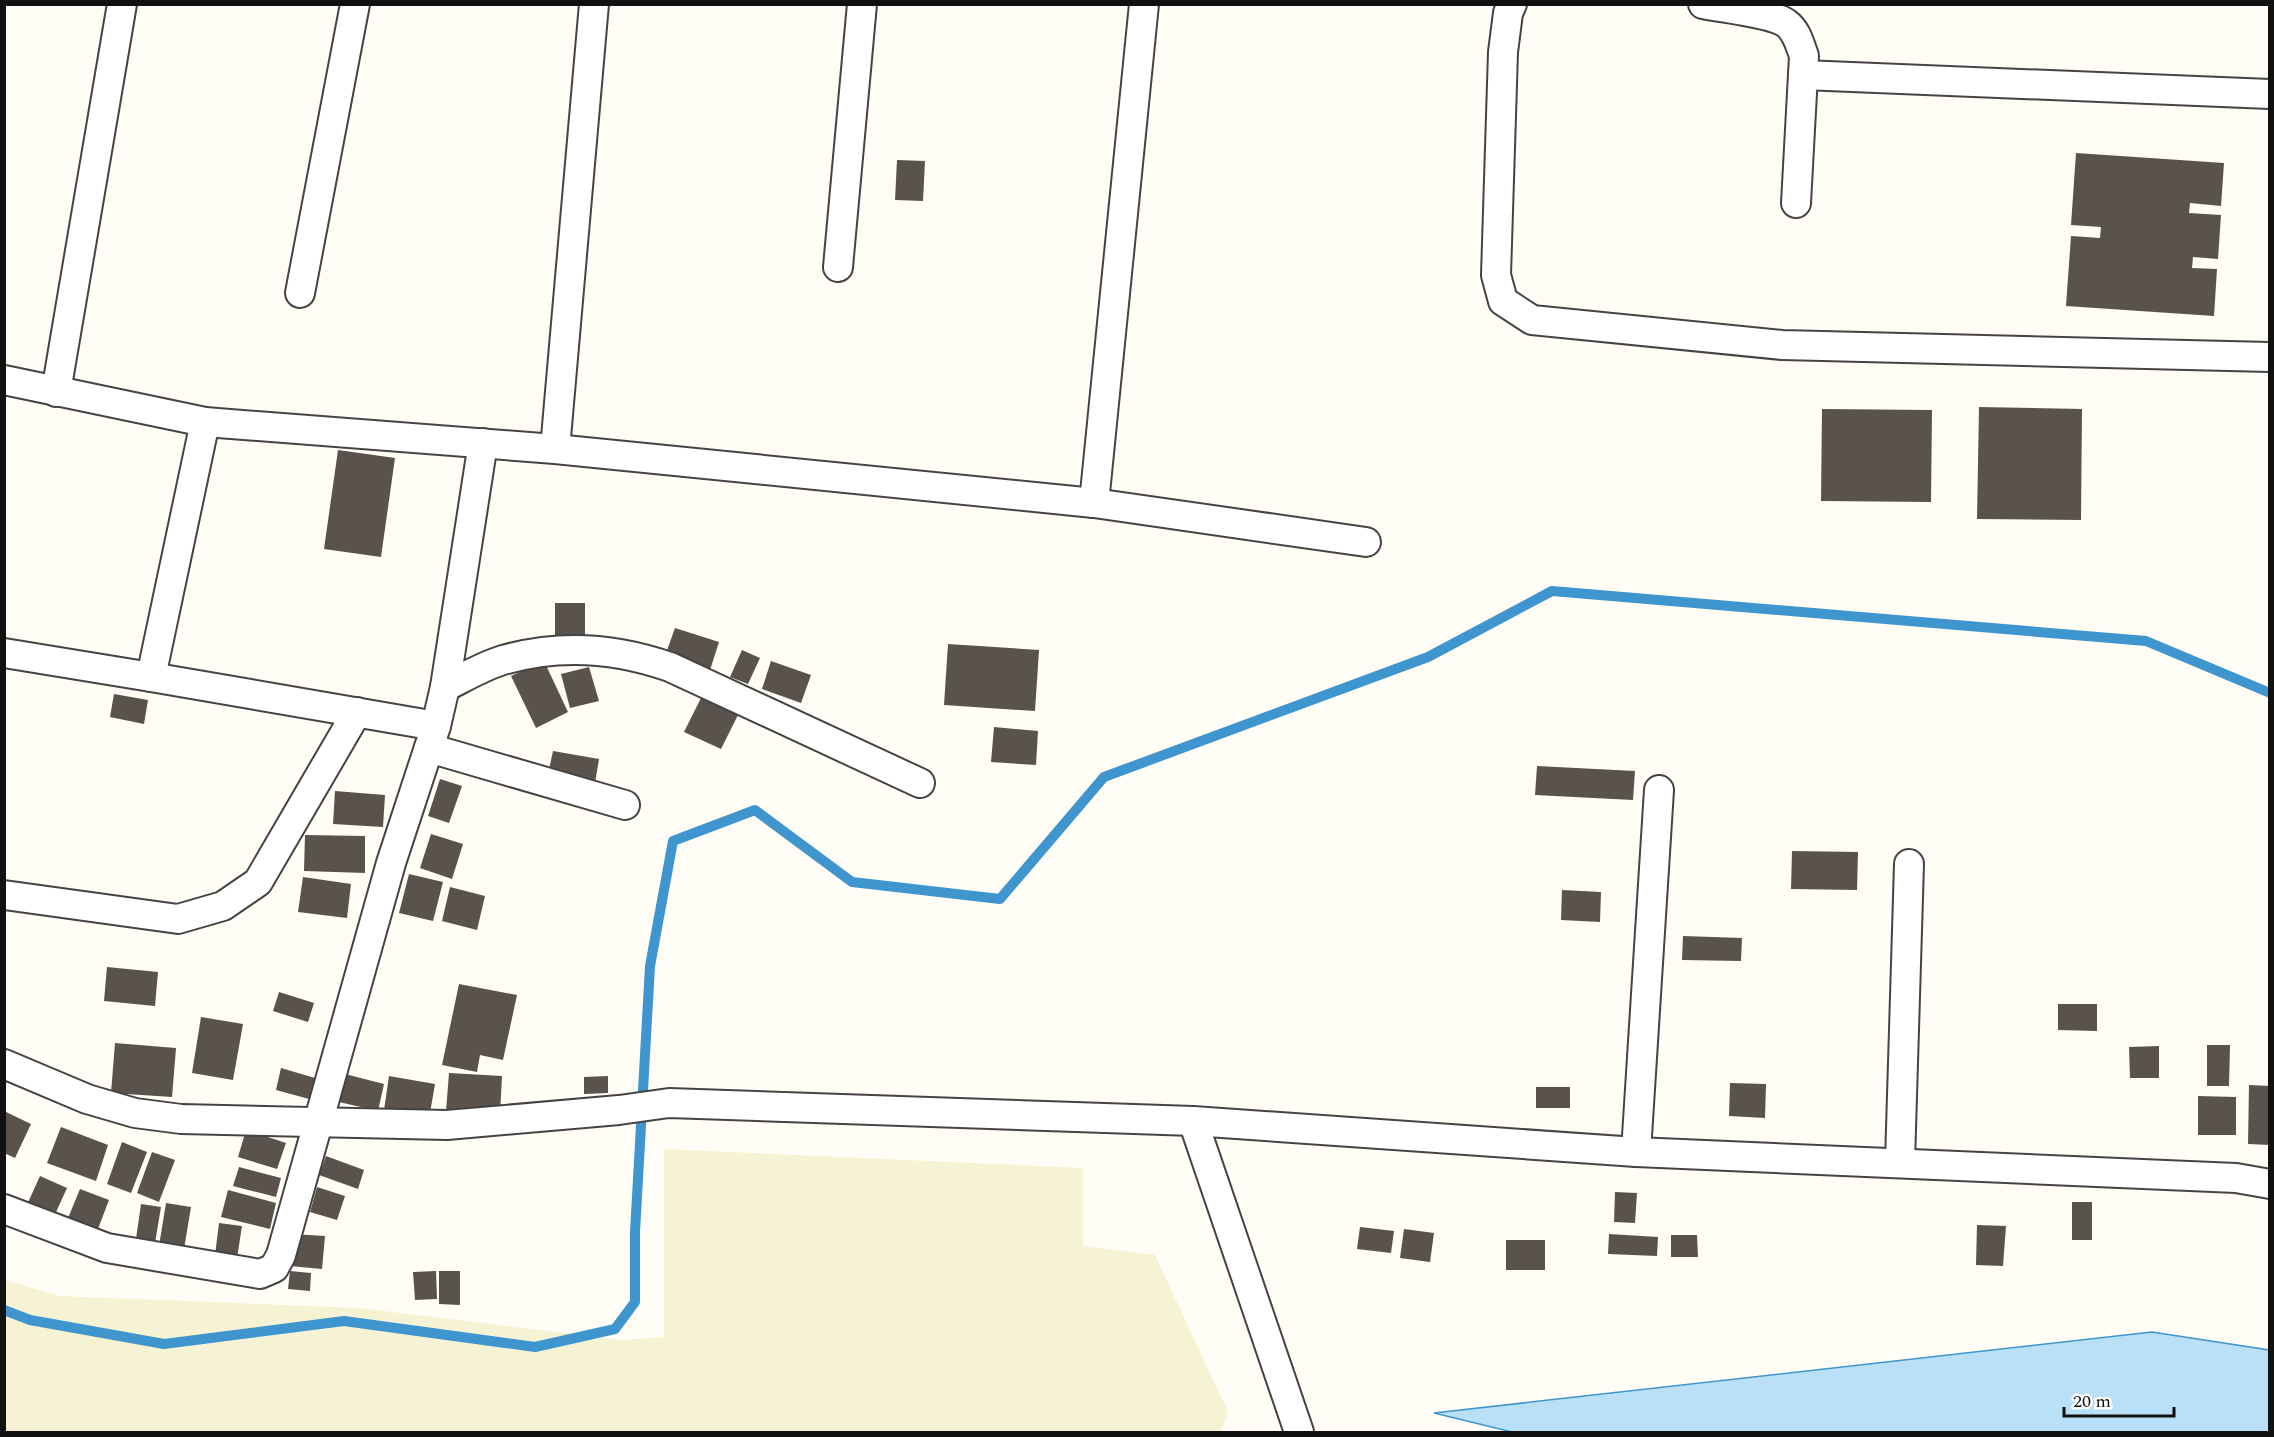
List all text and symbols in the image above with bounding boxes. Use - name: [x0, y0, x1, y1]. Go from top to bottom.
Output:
- scale bar: [2064, 1380, 2174, 1418]
- text: 20 m: [2073, 1388, 2111, 1415]

